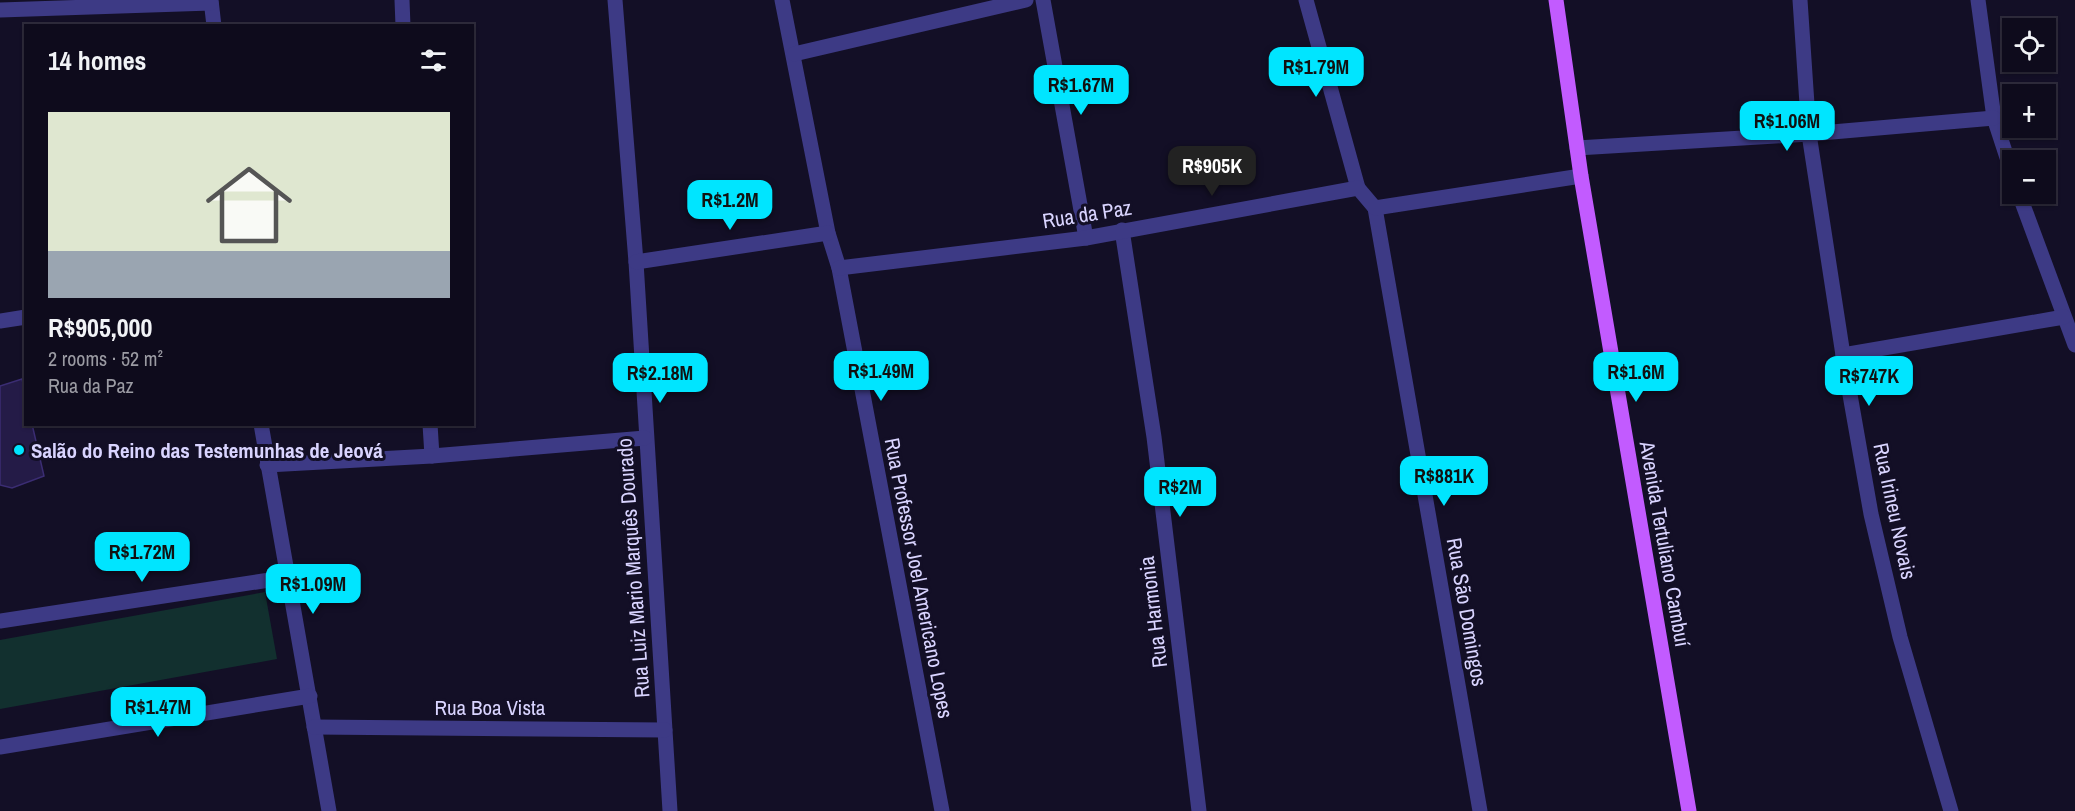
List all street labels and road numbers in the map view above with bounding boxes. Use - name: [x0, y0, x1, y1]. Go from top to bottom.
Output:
- street label: Rua da Paz: [1040, 193, 1134, 235]
- street label: Rua Professor Joel Americano Lopes: [878, 435, 960, 721]
- street label: Rua Luiz Mario Marquês Dourado: [609, 437, 657, 699]
- street label: Avenida Tertuliano Cambuí: [1632, 438, 1697, 649]
- street label: Rua Irineu Novais: [1866, 440, 1924, 582]
- street label: Rua São Domingos: [1440, 535, 1494, 689]
- street label: Rua Harmonia: [1132, 554, 1174, 669]
- street label: Rua Boa Vista: [435, 693, 546, 722]

